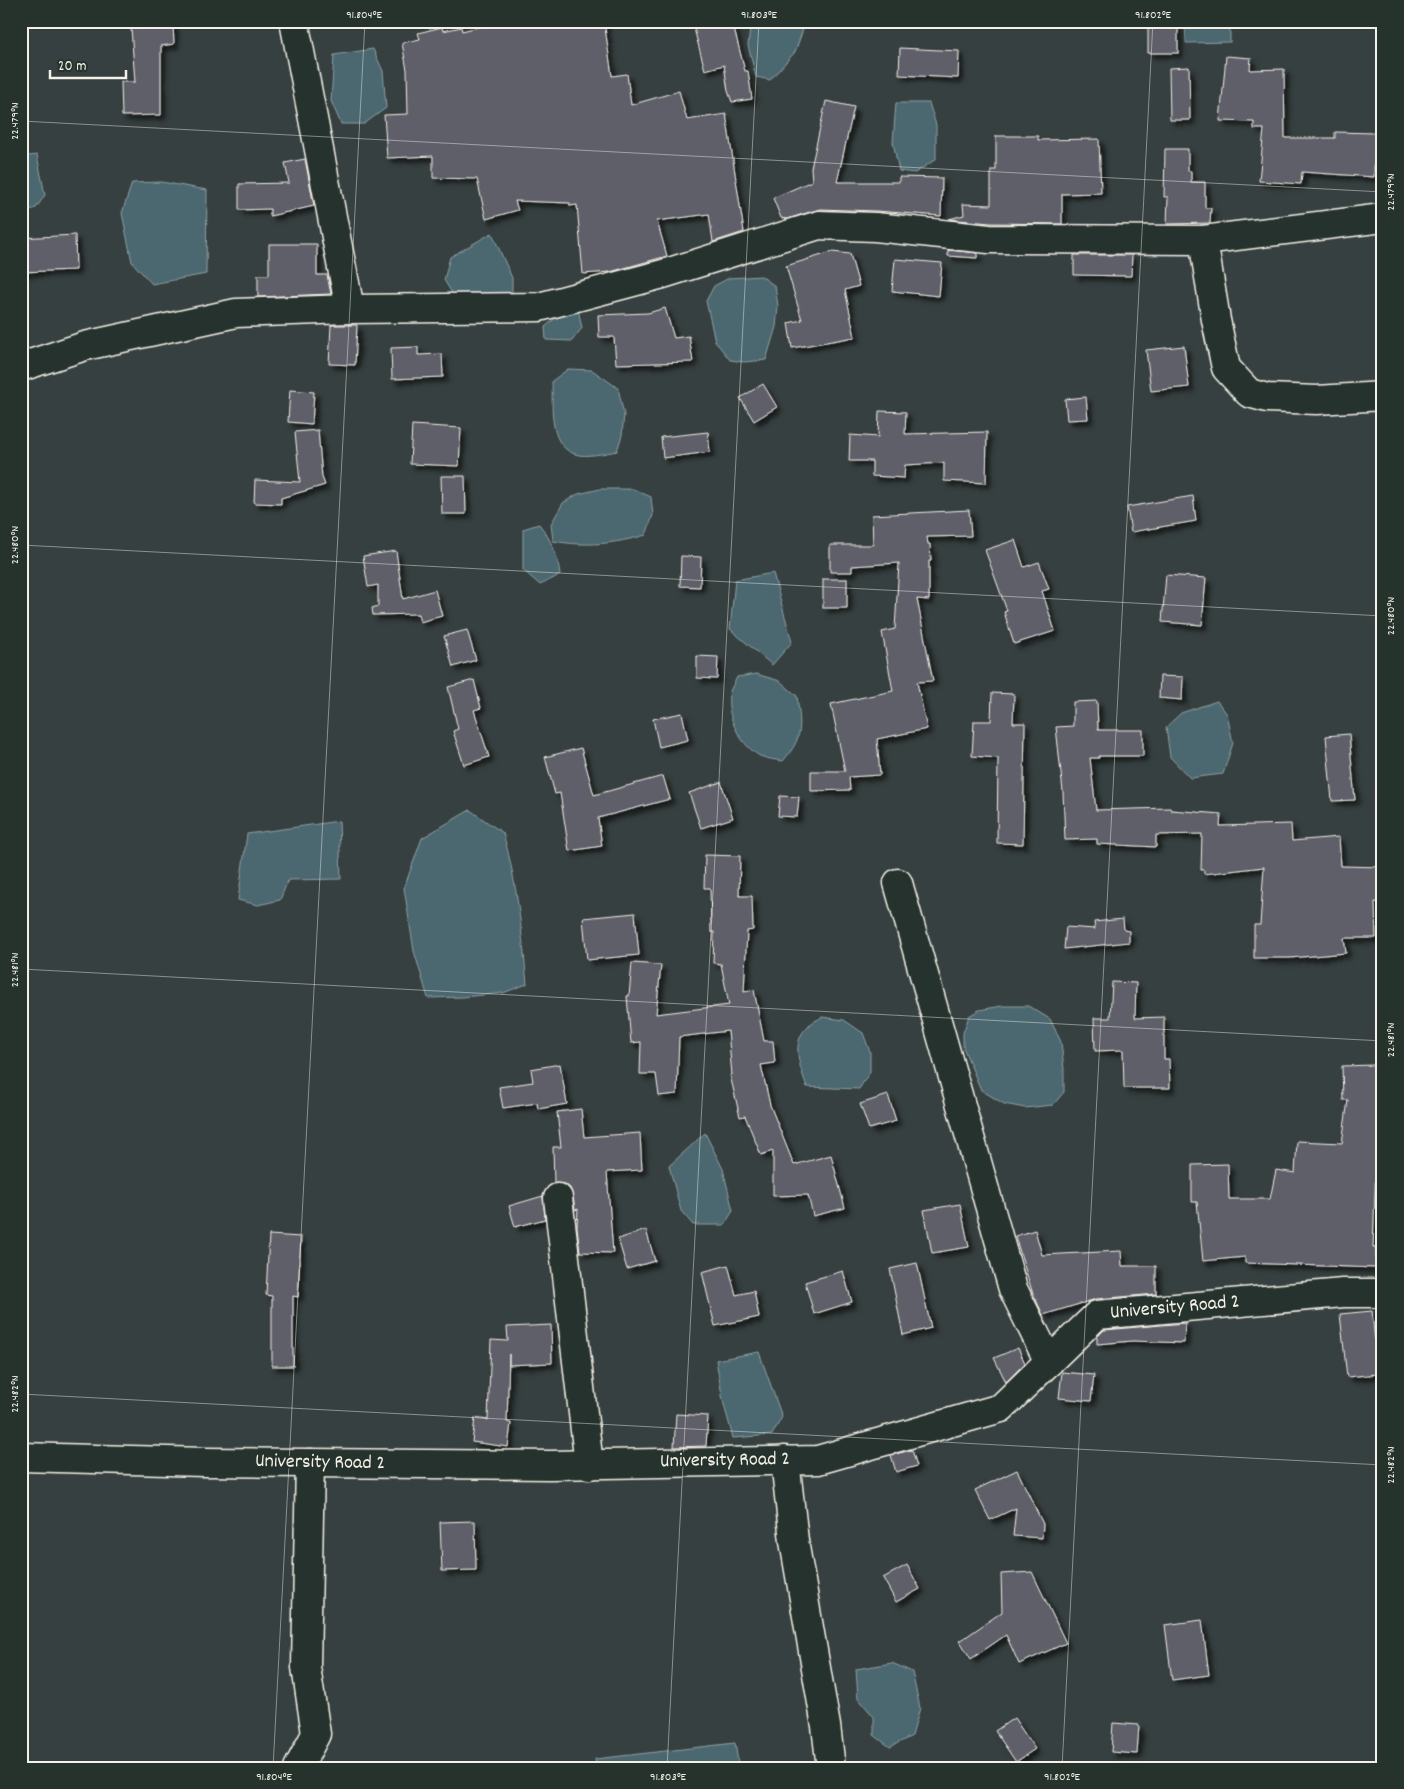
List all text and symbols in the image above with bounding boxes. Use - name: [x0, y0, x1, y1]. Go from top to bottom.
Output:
- text: 91.804°E: [346, 7, 382, 24]
- text: 91.803°E: [741, 7, 778, 24]
- text: 91.802°E: [1135, 7, 1172, 24]
- scale bar: [50, 48, 126, 80]
- text: 20 m: [58, 56, 86, 78]
- text: 22.479°N: [7, 102, 24, 140]
- text: 22.479°N: [1383, 173, 1400, 211]
- text: 22.480°N: [7, 526, 24, 564]
- text: 22.480°N: [1383, 597, 1400, 635]
- text: 22.481°N: [7, 953, 24, 987]
- text: 22.481°N: [1383, 1023, 1400, 1057]
- street label: University Road 2: [1109, 1288, 1241, 1328]
- text: 22.482°N: [7, 1375, 24, 1413]
- street label: University Road 2: [660, 1446, 790, 1476]
- text: 22.482°N: [1383, 1446, 1400, 1484]
- street label: University Road 2: [255, 1448, 385, 1478]
- text: 91.804°E: [256, 1769, 292, 1786]
- text: 91.803°E: [650, 1769, 687, 1786]
- text: 91.802°E: [1044, 1769, 1081, 1786]

